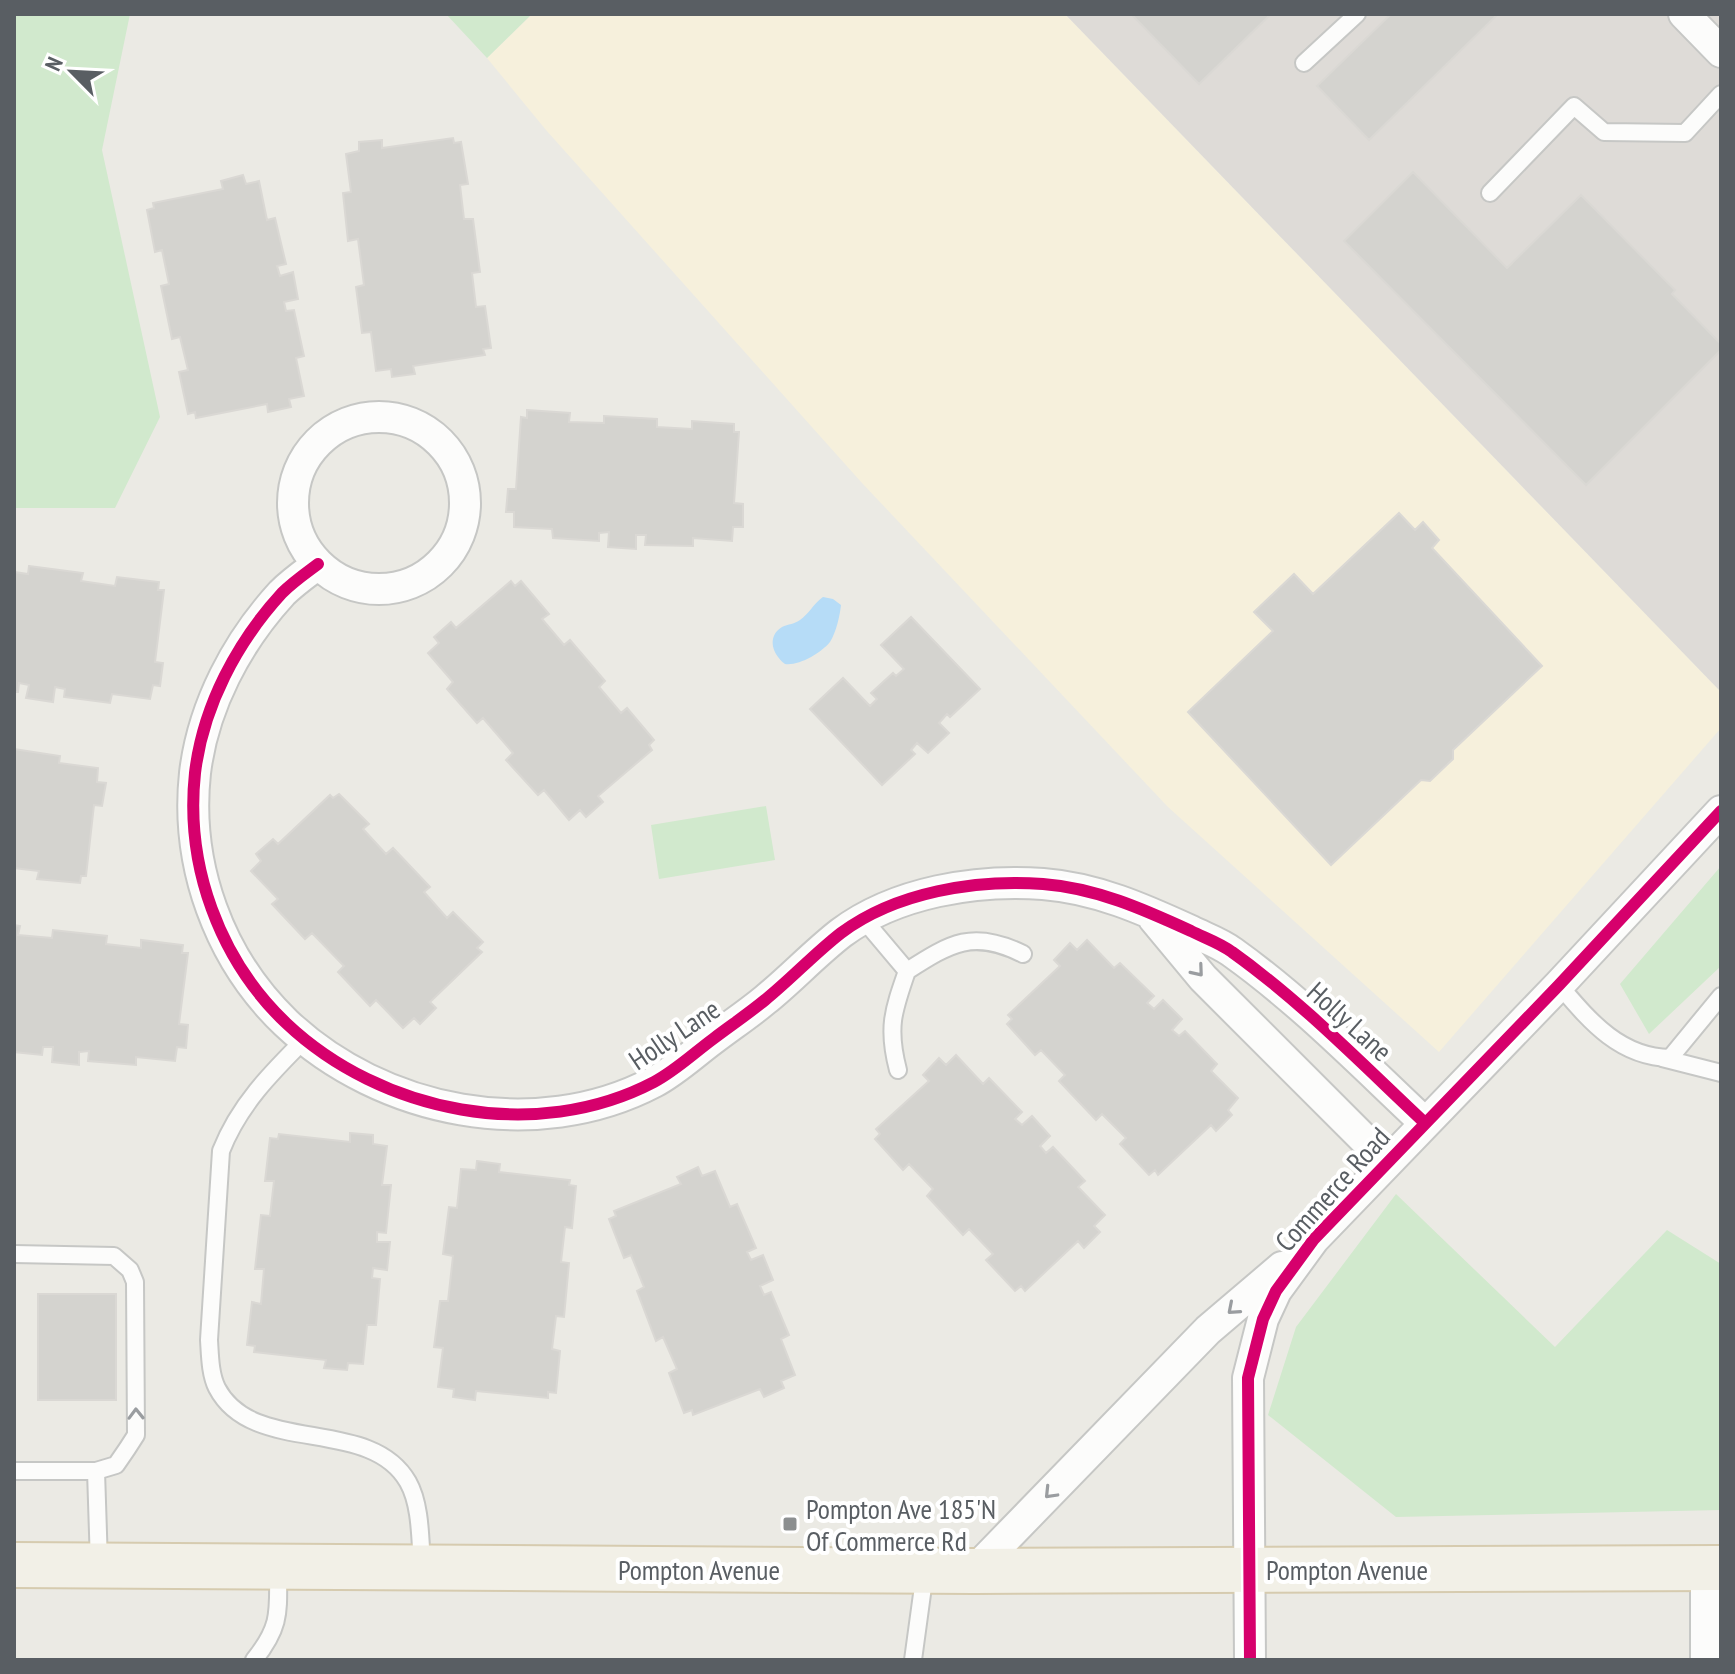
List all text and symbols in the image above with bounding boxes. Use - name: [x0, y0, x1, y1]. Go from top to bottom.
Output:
- north arrow: [32, 32, 112, 112]
- text: N: [39, 53, 69, 75]
- one-way arrow: [1188, 962, 1203, 976]
- street label: Holly Lane: [1300, 973, 1400, 1069]
- street label: Holly Lane: [621, 990, 727, 1078]
- street label: Commerce Road: [1267, 1119, 1397, 1259]
- one-way arrow: [1228, 1299, 1243, 1313]
- one-way arrow: [127, 1407, 145, 1420]
- one-way arrow: [1045, 1484, 1059, 1498]
- place label: Pompton Ave 185'N Of Commerce Rd: [806, 1490, 996, 1559]
- marker: Pompton Ave 185'N Of Commerce Rd: [781, 1515, 799, 1533]
- street label: Pompton Avenue: [618, 1551, 780, 1588]
- street label: Pompton Avenue: [1266, 1551, 1428, 1588]

